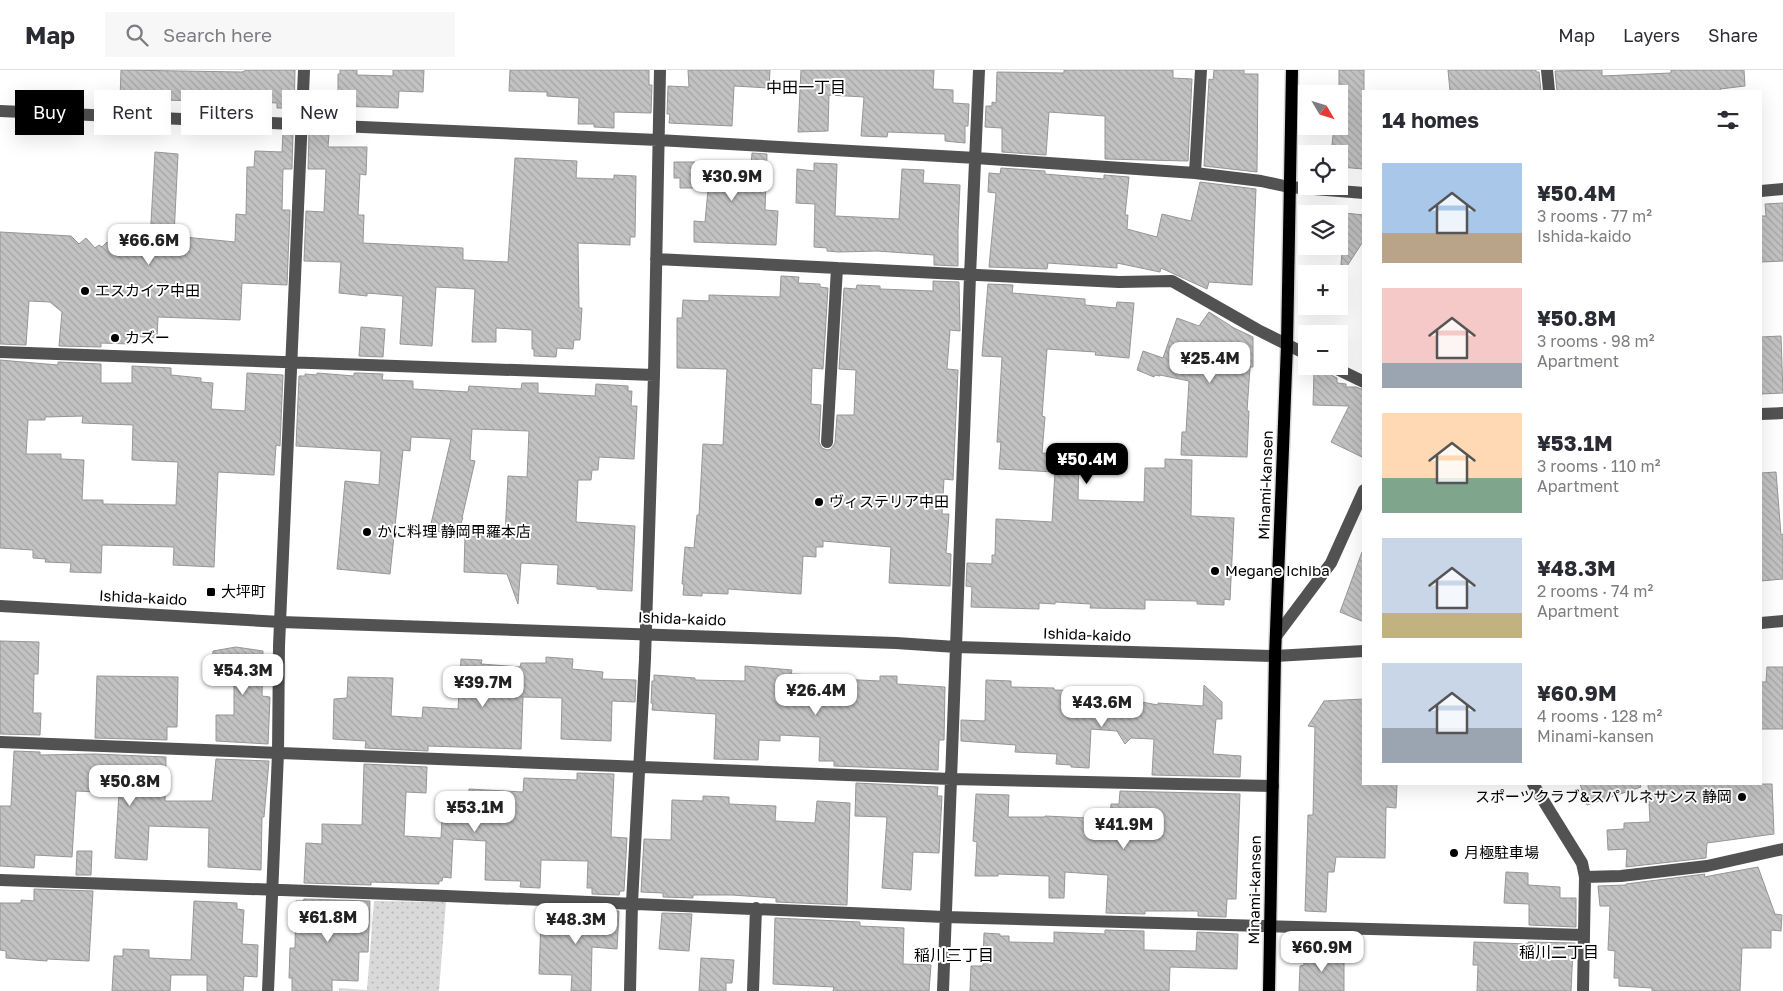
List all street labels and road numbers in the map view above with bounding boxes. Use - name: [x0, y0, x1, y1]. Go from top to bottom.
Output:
- street label: Minami-kansen: [1254, 430, 1276, 540]
- street label: Ishida-kaido: [98, 586, 188, 608]
- street label: Ishida-kaido: [638, 607, 727, 629]
- street label: Ishida-kaido: [1043, 623, 1132, 645]
- street label: Minami-kansen: [1244, 835, 1264, 945]

